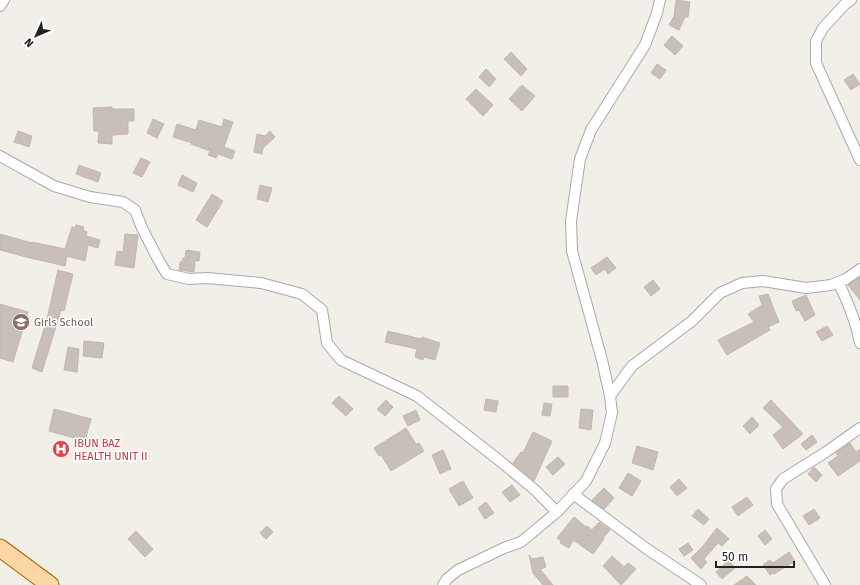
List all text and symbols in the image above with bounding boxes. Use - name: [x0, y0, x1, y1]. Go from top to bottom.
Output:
- north arrow: [16, 16, 56, 56]
- text: N: [22, 36, 36, 50]
- school or university icon: Girls School: [11, 312, 31, 332]
- place label: Girls School: [34, 316, 93, 329]
- place label: IBUN BAZ HEALTH UNIT II: [74, 437, 147, 463]
- hospital icon: IBUN BAZ HEALTH UNIT II: [51, 439, 71, 459]
- scale bar: [716, 543, 794, 569]
- text: 50 m: [722, 550, 748, 564]

